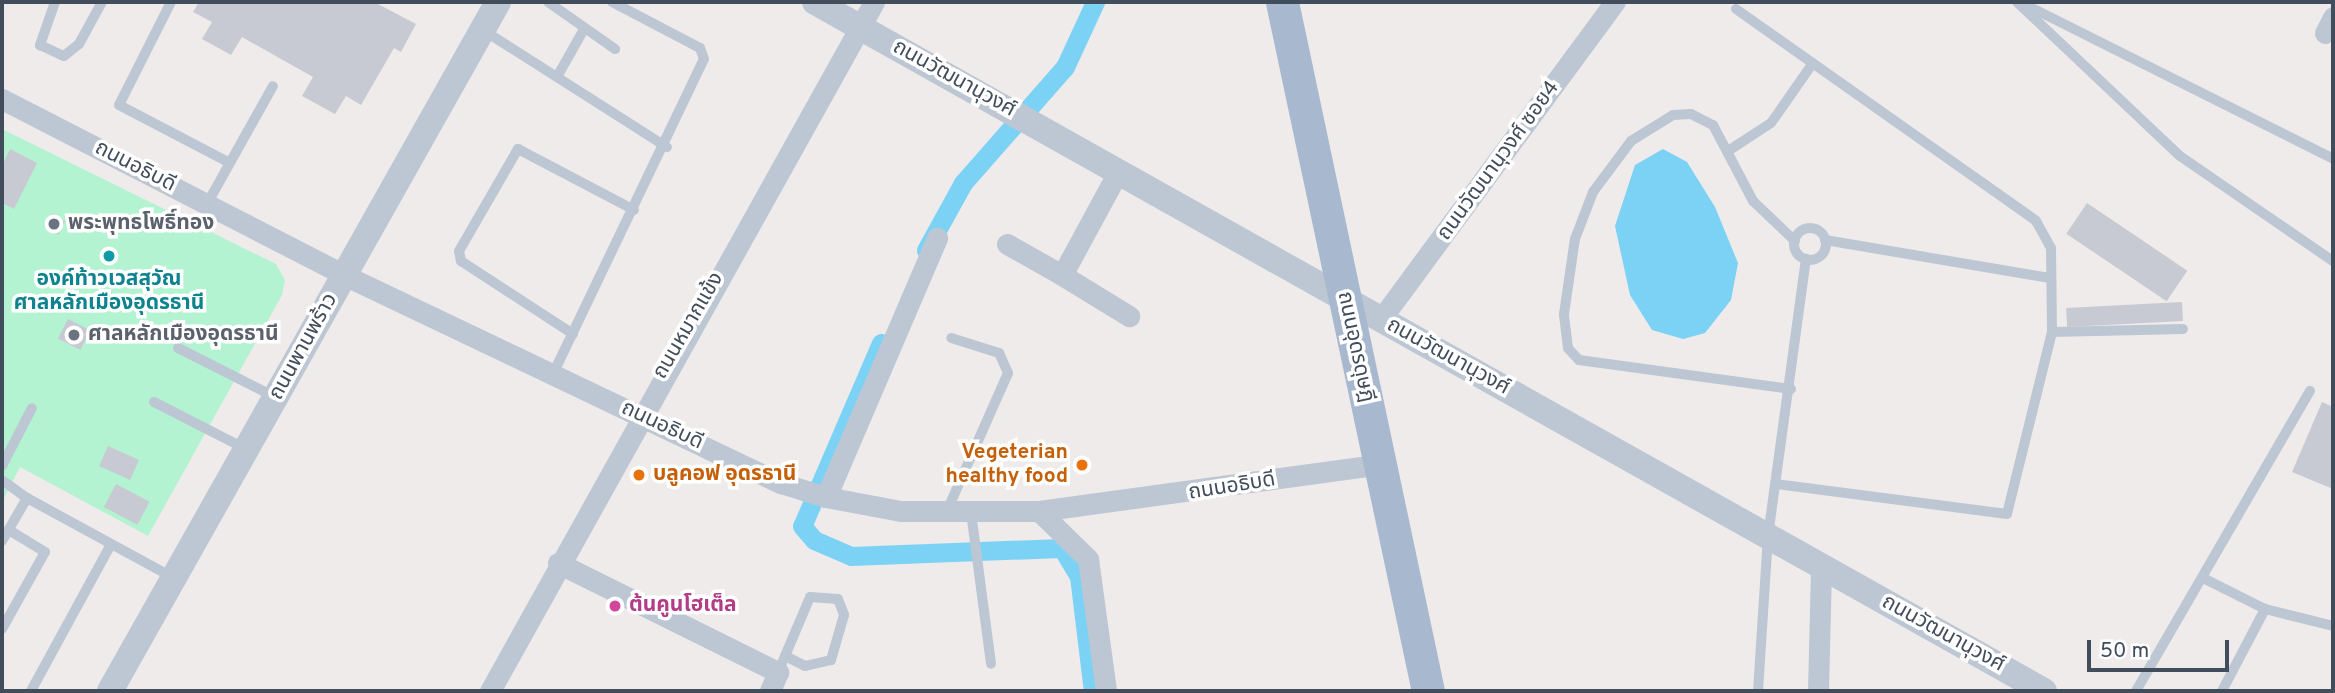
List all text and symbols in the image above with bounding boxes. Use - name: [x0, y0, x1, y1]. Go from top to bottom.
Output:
- street label: ถนนวัฒนานุวงศ์: [888, 35, 1020, 123]
- street label: ถนนวัฒนานุวงศ์ ซอย4: [1433, 76, 1565, 246]
- street label: ถนนอธิบดี: [90, 136, 180, 198]
- place label: พระพุทธโพธิ์ทอง: [68, 211, 214, 237]
- marker: พระพุทธโพธิ์ทอง: [46, 216, 62, 232]
- marker: องค์ท้าวเวสสุวัณ ศาลหลักเมืองอุดรธานี: [101, 248, 117, 264]
- place label: องค์ท้าวเวสสุวัณ ศาลหลักเมืองอุดรธานี: [14, 267, 204, 317]
- street label: ถนนหมากแข้ง: [648, 268, 730, 384]
- street label: ถนนพานพร้าว: [264, 289, 344, 405]
- street label: ถนนอุดรดุษฎี: [1331, 289, 1379, 405]
- street label: ถนนวัฒนานุวงศ์: [1382, 313, 1514, 401]
- place label: ศาลหลักเมืองอุดรธานี: [88, 322, 279, 348]
- marker: ศาลหลักเมืองอุดรธานี: [66, 327, 82, 343]
- street label: ถนนอธิบดี: [617, 396, 707, 456]
- place label: Vegeterian healthy food: [945, 440, 1068, 490]
- marker: Vegeterian healthy food: [1074, 457, 1090, 473]
- place label: บลูคอฟ อุดรธานี: [653, 462, 796, 488]
- marker: บลูคอฟ อุดรธานี: [631, 467, 647, 483]
- street label: ถนนอธิบดี: [1187, 468, 1277, 506]
- street label: ถนนวัฒนานุวงศ์: [1877, 590, 2009, 678]
- place label: ต้นคูนโฮเต็ล: [629, 593, 736, 619]
- marker: ต้นคูนโฮเต็ล: [607, 598, 623, 614]
- scale bar: [2090, 626, 2232, 670]
- text: 50 m: [2100, 638, 2149, 665]

